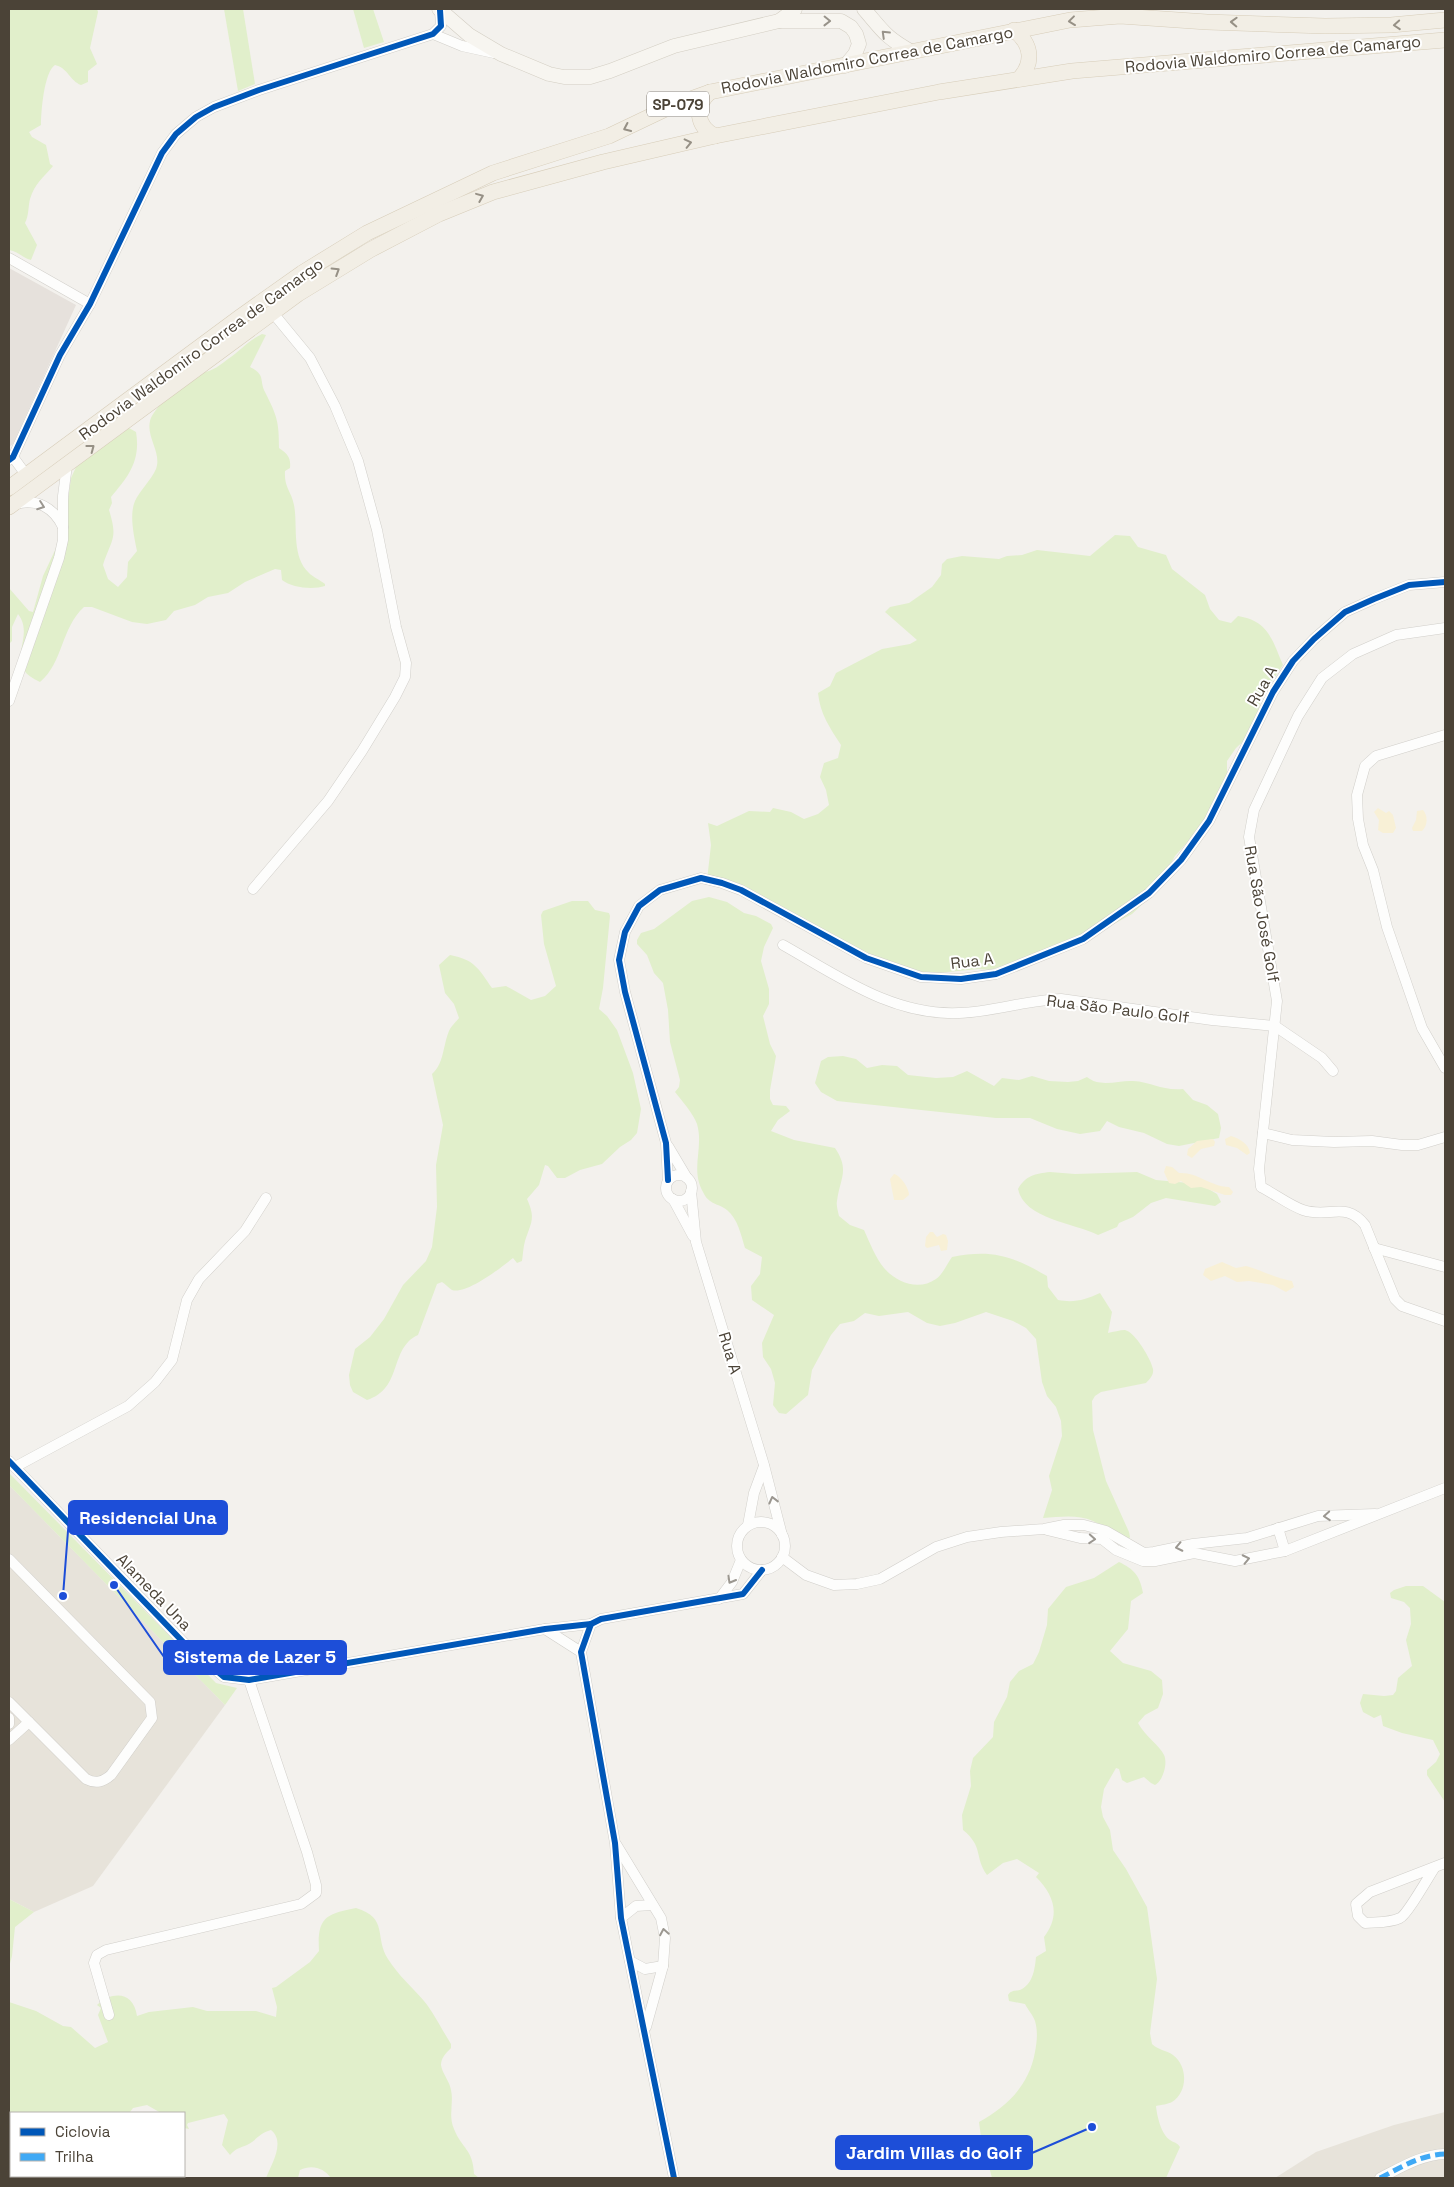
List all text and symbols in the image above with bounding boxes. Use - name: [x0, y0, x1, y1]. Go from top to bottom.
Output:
- one-way arrow: [824, 15, 832, 26]
- one-way arrow: [1068, 15, 1077, 25]
- one-way arrow: [1230, 17, 1238, 28]
- one-way arrow: [1392, 19, 1400, 30]
- street label: Rodovia Waldomiro Correa de Camargo: [719, 21, 1015, 99]
- one-way arrow: [881, 31, 890, 40]
- street label: Rodovia Waldomiro Correa de Camargo: [1124, 31, 1422, 77]
- road number: SP-079: [647, 92, 709, 116]
- one-way arrow: [623, 122, 632, 132]
- one-way arrow: [684, 138, 693, 148]
- one-way arrow: [475, 193, 484, 203]
- street label: Rodovia Waldomiro Correa de Camargo: [75, 253, 327, 445]
- one-way arrow: [330, 268, 340, 277]
- one-way arrow: [85, 445, 94, 453]
- one-way arrow: [36, 500, 45, 510]
- street label: Rua A: [1242, 662, 1282, 710]
- street label: Rua São José Golf: [1240, 844, 1284, 984]
- street label: Rua A: [949, 948, 995, 974]
- street label: Rua São Paulo Golf: [1045, 990, 1191, 1028]
- street label: Rua A: [714, 1329, 746, 1377]
- one-way arrow: [768, 1495, 779, 1504]
- callout: Residencial Una: [69, 1501, 227, 1534]
- text: Residencial Una: [79, 1506, 217, 1529]
- one-way arrow: [1322, 1510, 1330, 1521]
- one-way arrow: [1088, 1533, 1096, 1544]
- one-way arrow: [1175, 1541, 1184, 1552]
- street label: Alameda Una: [112, 1549, 196, 1635]
- one-way arrow: [1242, 1554, 1251, 1564]
- one-way arrow: [727, 1575, 737, 1584]
- callout: Sistema de Lazer 5: [164, 1641, 346, 1674]
- text: Sistema de Lazer 5: [174, 1645, 336, 1668]
- one-way arrow: [659, 1927, 669, 1936]
- legend: [10, 2112, 185, 2177]
- text: Ciclovia: [55, 2122, 111, 2141]
- callout: Jardim Villas do Golf: [836, 2136, 1032, 2169]
- text: Jardim Villas do Golf: [846, 2141, 1022, 2164]
- text: Trilha: [55, 2147, 94, 2166]

